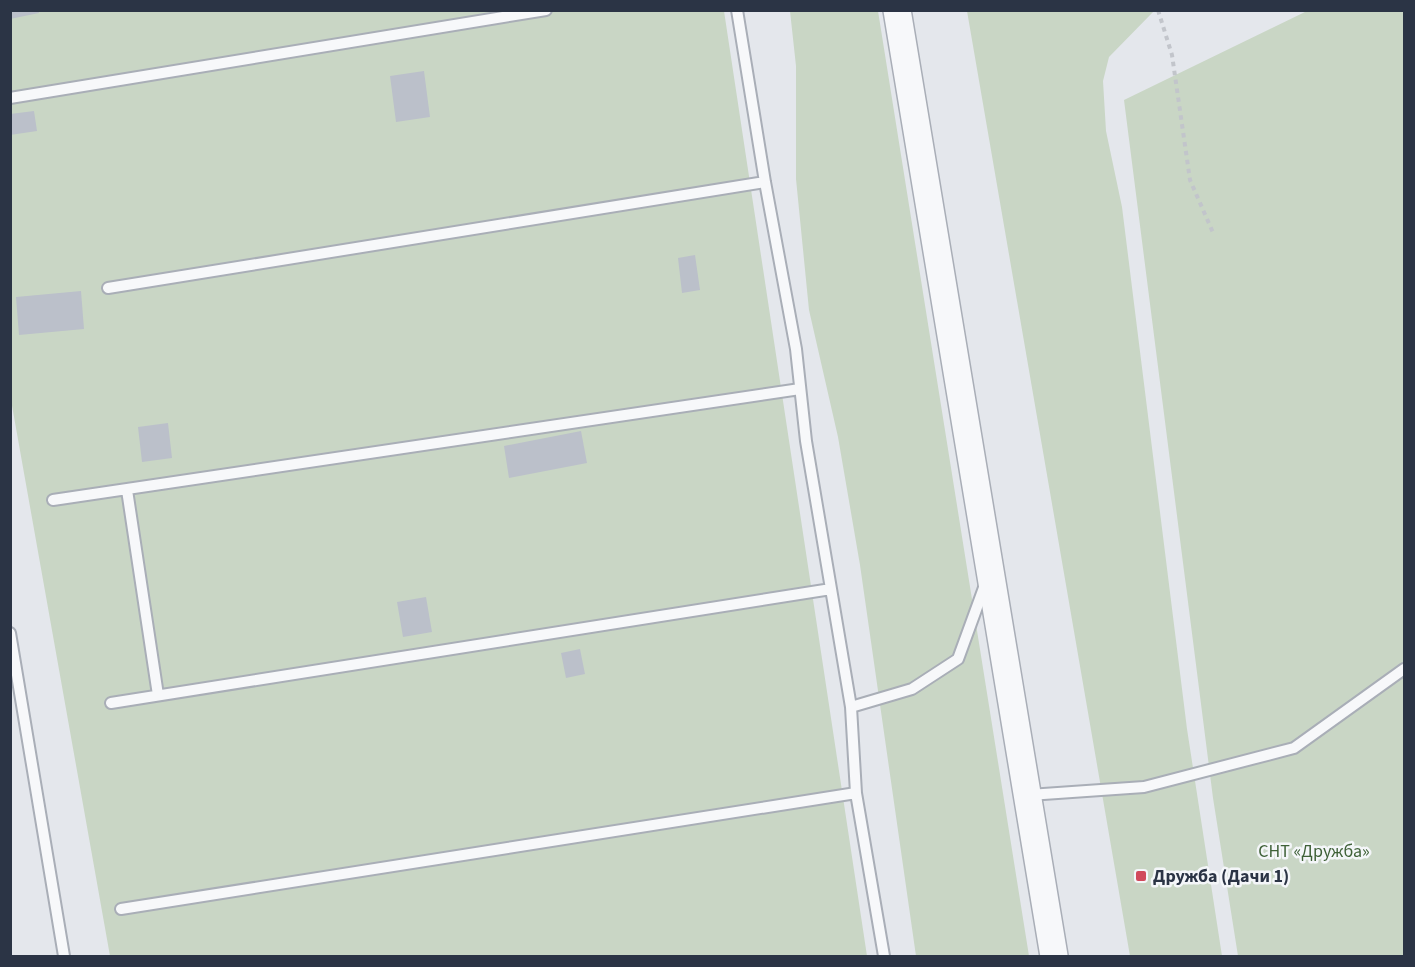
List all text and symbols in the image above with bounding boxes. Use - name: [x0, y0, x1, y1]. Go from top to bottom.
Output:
- park label: СНТ «Дружба»: [1258, 839, 1370, 864]
- place label: Дружба (Дачи 1): [1153, 864, 1289, 889]
- marker: Дружба (Дачи 1): [1134, 869, 1148, 883]

